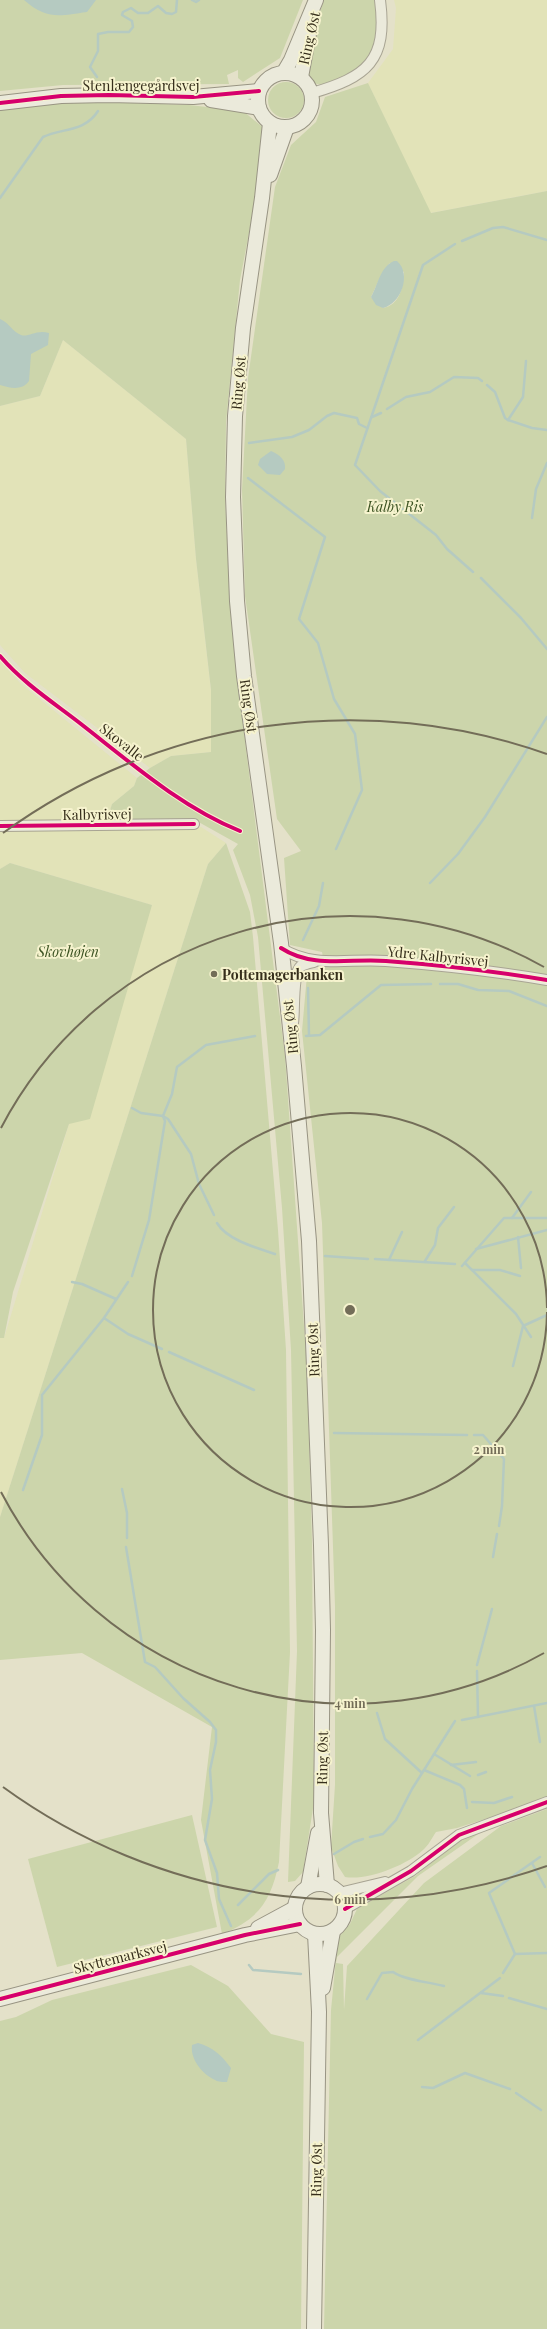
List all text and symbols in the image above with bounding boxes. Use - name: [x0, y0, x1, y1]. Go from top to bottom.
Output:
- street label: Ring Øst: [294, 9, 325, 66]
- street label: Stenlængegårdsvej: [82, 76, 200, 95]
- street label: Ring Øst: [226, 354, 250, 411]
- park label: Kalby Ris: [366, 497, 424, 516]
- street label: Ring Øst: [236, 678, 262, 735]
- street label: Skovalle: [96, 719, 148, 765]
- street label: Kalbyrisvej: [62, 804, 132, 824]
- street label: Ydre Kalbyrisvej: [386, 941, 489, 971]
- park label: Skovhøjen: [36, 942, 99, 961]
- place label: Pottemagerbanken: [222, 965, 344, 984]
- marker: Pottemagerbanken: [209, 969, 219, 979]
- street label: Ring Øst: [278, 998, 302, 1055]
- centre of rings: [343, 1303, 357, 1317]
- street label: Ring Øst: [303, 1322, 323, 1377]
- text: 2 min: [474, 1441, 505, 1457]
- text: 4 min: [334, 1695, 366, 1711]
- street label: Ring Øst: [312, 1730, 332, 1785]
- text: 6 min: [334, 1891, 366, 1907]
- street label: Skyttemarksvej: [71, 1936, 169, 1978]
- street label: Ring Øst: [306, 2142, 326, 2197]

